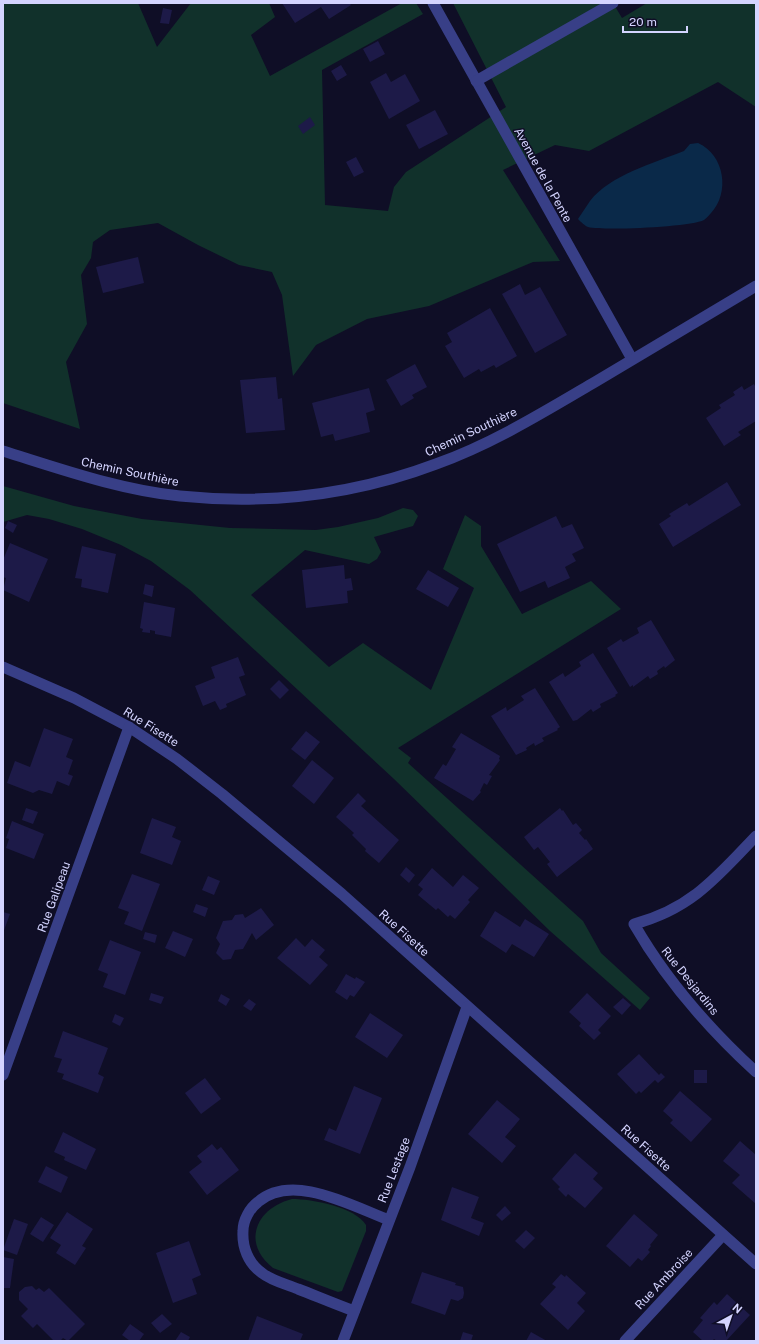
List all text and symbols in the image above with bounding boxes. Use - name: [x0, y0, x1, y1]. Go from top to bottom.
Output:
- scale bar: [623, 8, 687, 34]
- text: 20 m: [629, 15, 657, 29]
- street label: Avenue de la Pente: [511, 125, 575, 225]
- street label: Chemin Southière: [423, 404, 519, 459]
- street label: Chemin Southière: [80, 455, 180, 489]
- street label: Rue Fisette: [121, 704, 181, 750]
- street label: Rue Galipeau: [35, 860, 73, 934]
- street label: Rue Fisette: [376, 907, 432, 959]
- street label: Rue Desjardins: [658, 944, 722, 1018]
- street label: Rue Fisette: [618, 1122, 674, 1174]
- street label: Rue Lestage: [375, 1135, 413, 1205]
- street label: Rue Ambroise: [632, 1246, 696, 1312]
- north arrow: [711, 1296, 751, 1336]
- text: N: [730, 1301, 745, 1316]

